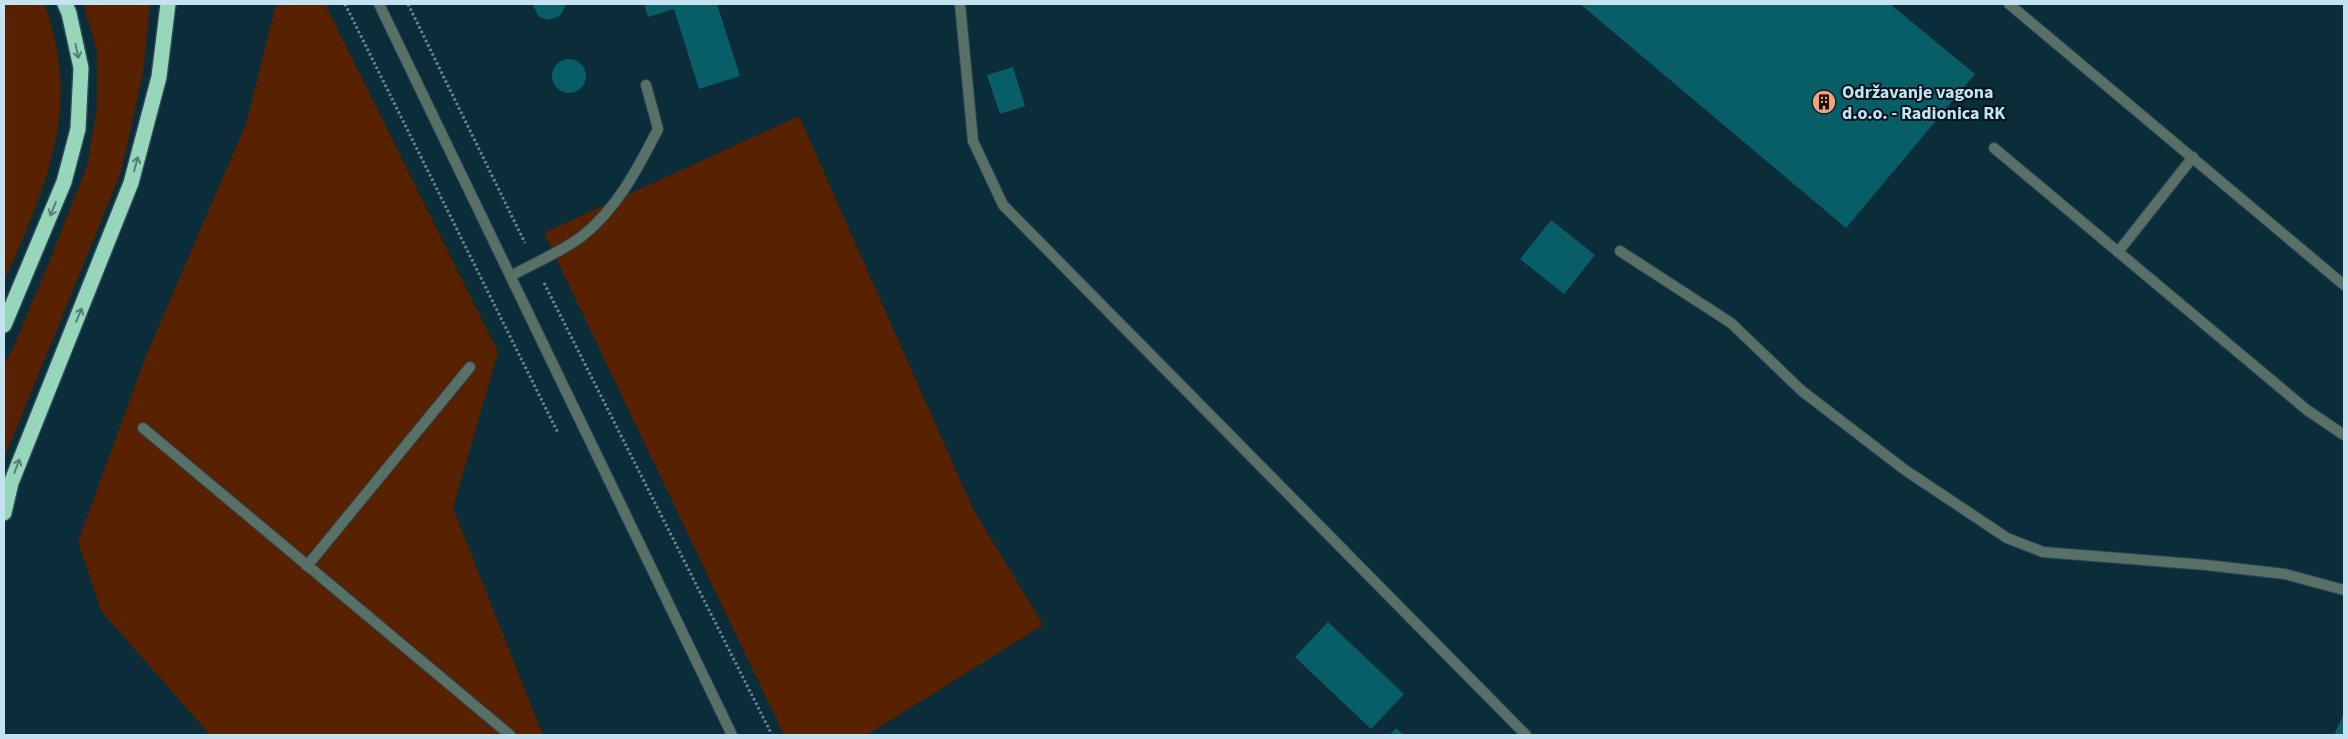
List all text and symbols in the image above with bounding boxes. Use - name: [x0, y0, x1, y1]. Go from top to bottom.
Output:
- one-way arrow: [73, 42, 82, 58]
- place label: Održavanje vagona d.o.o. - Radionica RK: [1842, 80, 2006, 126]
- building icon: Održavanje vagona d.o.o. - Radionica RK: [1811, 89, 1837, 115]
- one-way arrow: [132, 156, 141, 172]
- one-way arrow: [48, 200, 57, 216]
- one-way arrow: [75, 308, 84, 324]
- one-way arrow: [13, 459, 23, 474]

